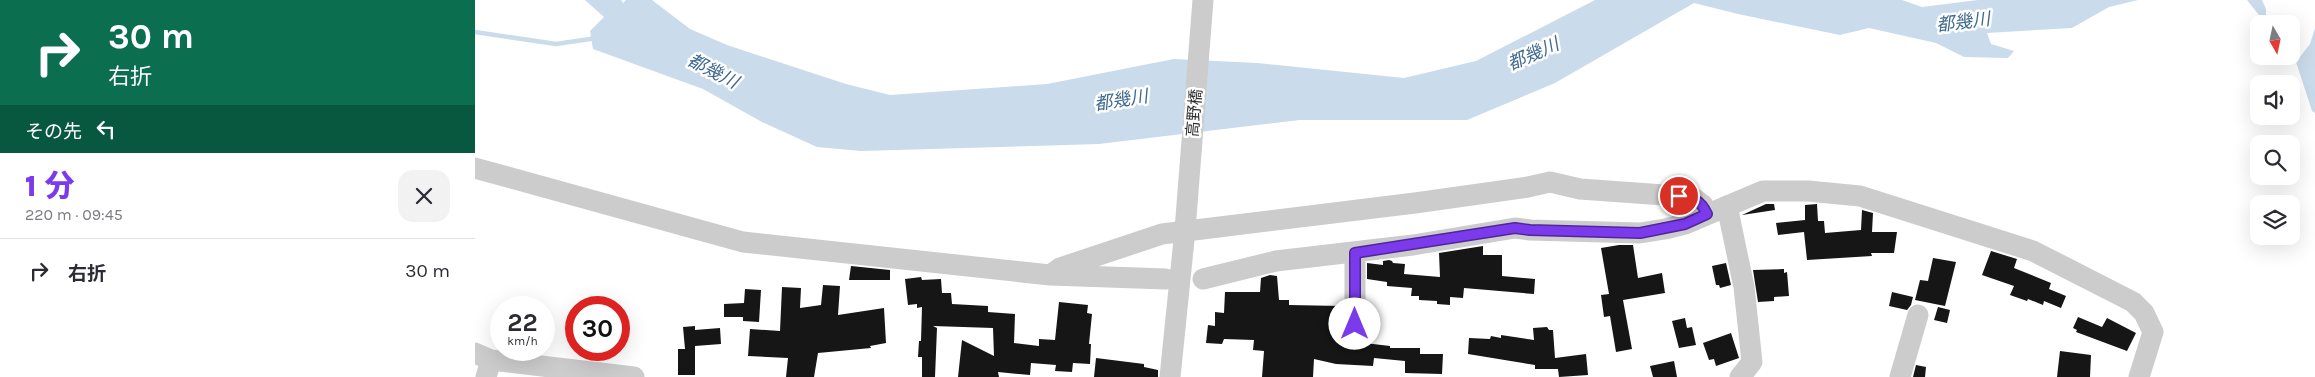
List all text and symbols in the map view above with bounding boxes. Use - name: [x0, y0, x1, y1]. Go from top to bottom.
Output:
- water label: 都幾川: [1935, 8, 1993, 36]
- north arrow: [2250, 15, 2300, 65]
- map controls: [2250, 15, 2300, 245]
- text: 30 m: [108, 16, 194, 57]
- icon: right: [25, 20, 90, 85]
- water label: 都幾川: [1504, 32, 1564, 75]
- water label: 都幾川: [684, 49, 744, 94]
- text: 右折: [108, 64, 152, 90]
- button: sound: [2250, 75, 2300, 125]
- water label: 都幾川: [1093, 85, 1151, 115]
- street label: 高野橋: [1182, 88, 1206, 138]
- icon: left: [92, 115, 120, 143]
- text: その先: [25, 121, 82, 143]
- button: search: [2250, 135, 2300, 185]
- text: 1 分: [25, 168, 75, 204]
- button: close: [398, 170, 450, 222]
- pin: [1658, 175, 1700, 217]
- icon: arrive: [1665, 182, 1693, 210]
- button: layers: [2250, 195, 2300, 245]
- text: 220 m · 09:45: [25, 205, 123, 224]
- icon: right: [25, 257, 53, 285]
- text: 30 m: [405, 260, 450, 282]
- text: 右折: [68, 263, 106, 285]
- speed limit sign: 30: [565, 296, 630, 361]
- position arrow: [1328, 297, 1380, 349]
- text: 22: [507, 308, 538, 337]
- text: km/h: [507, 334, 538, 348]

